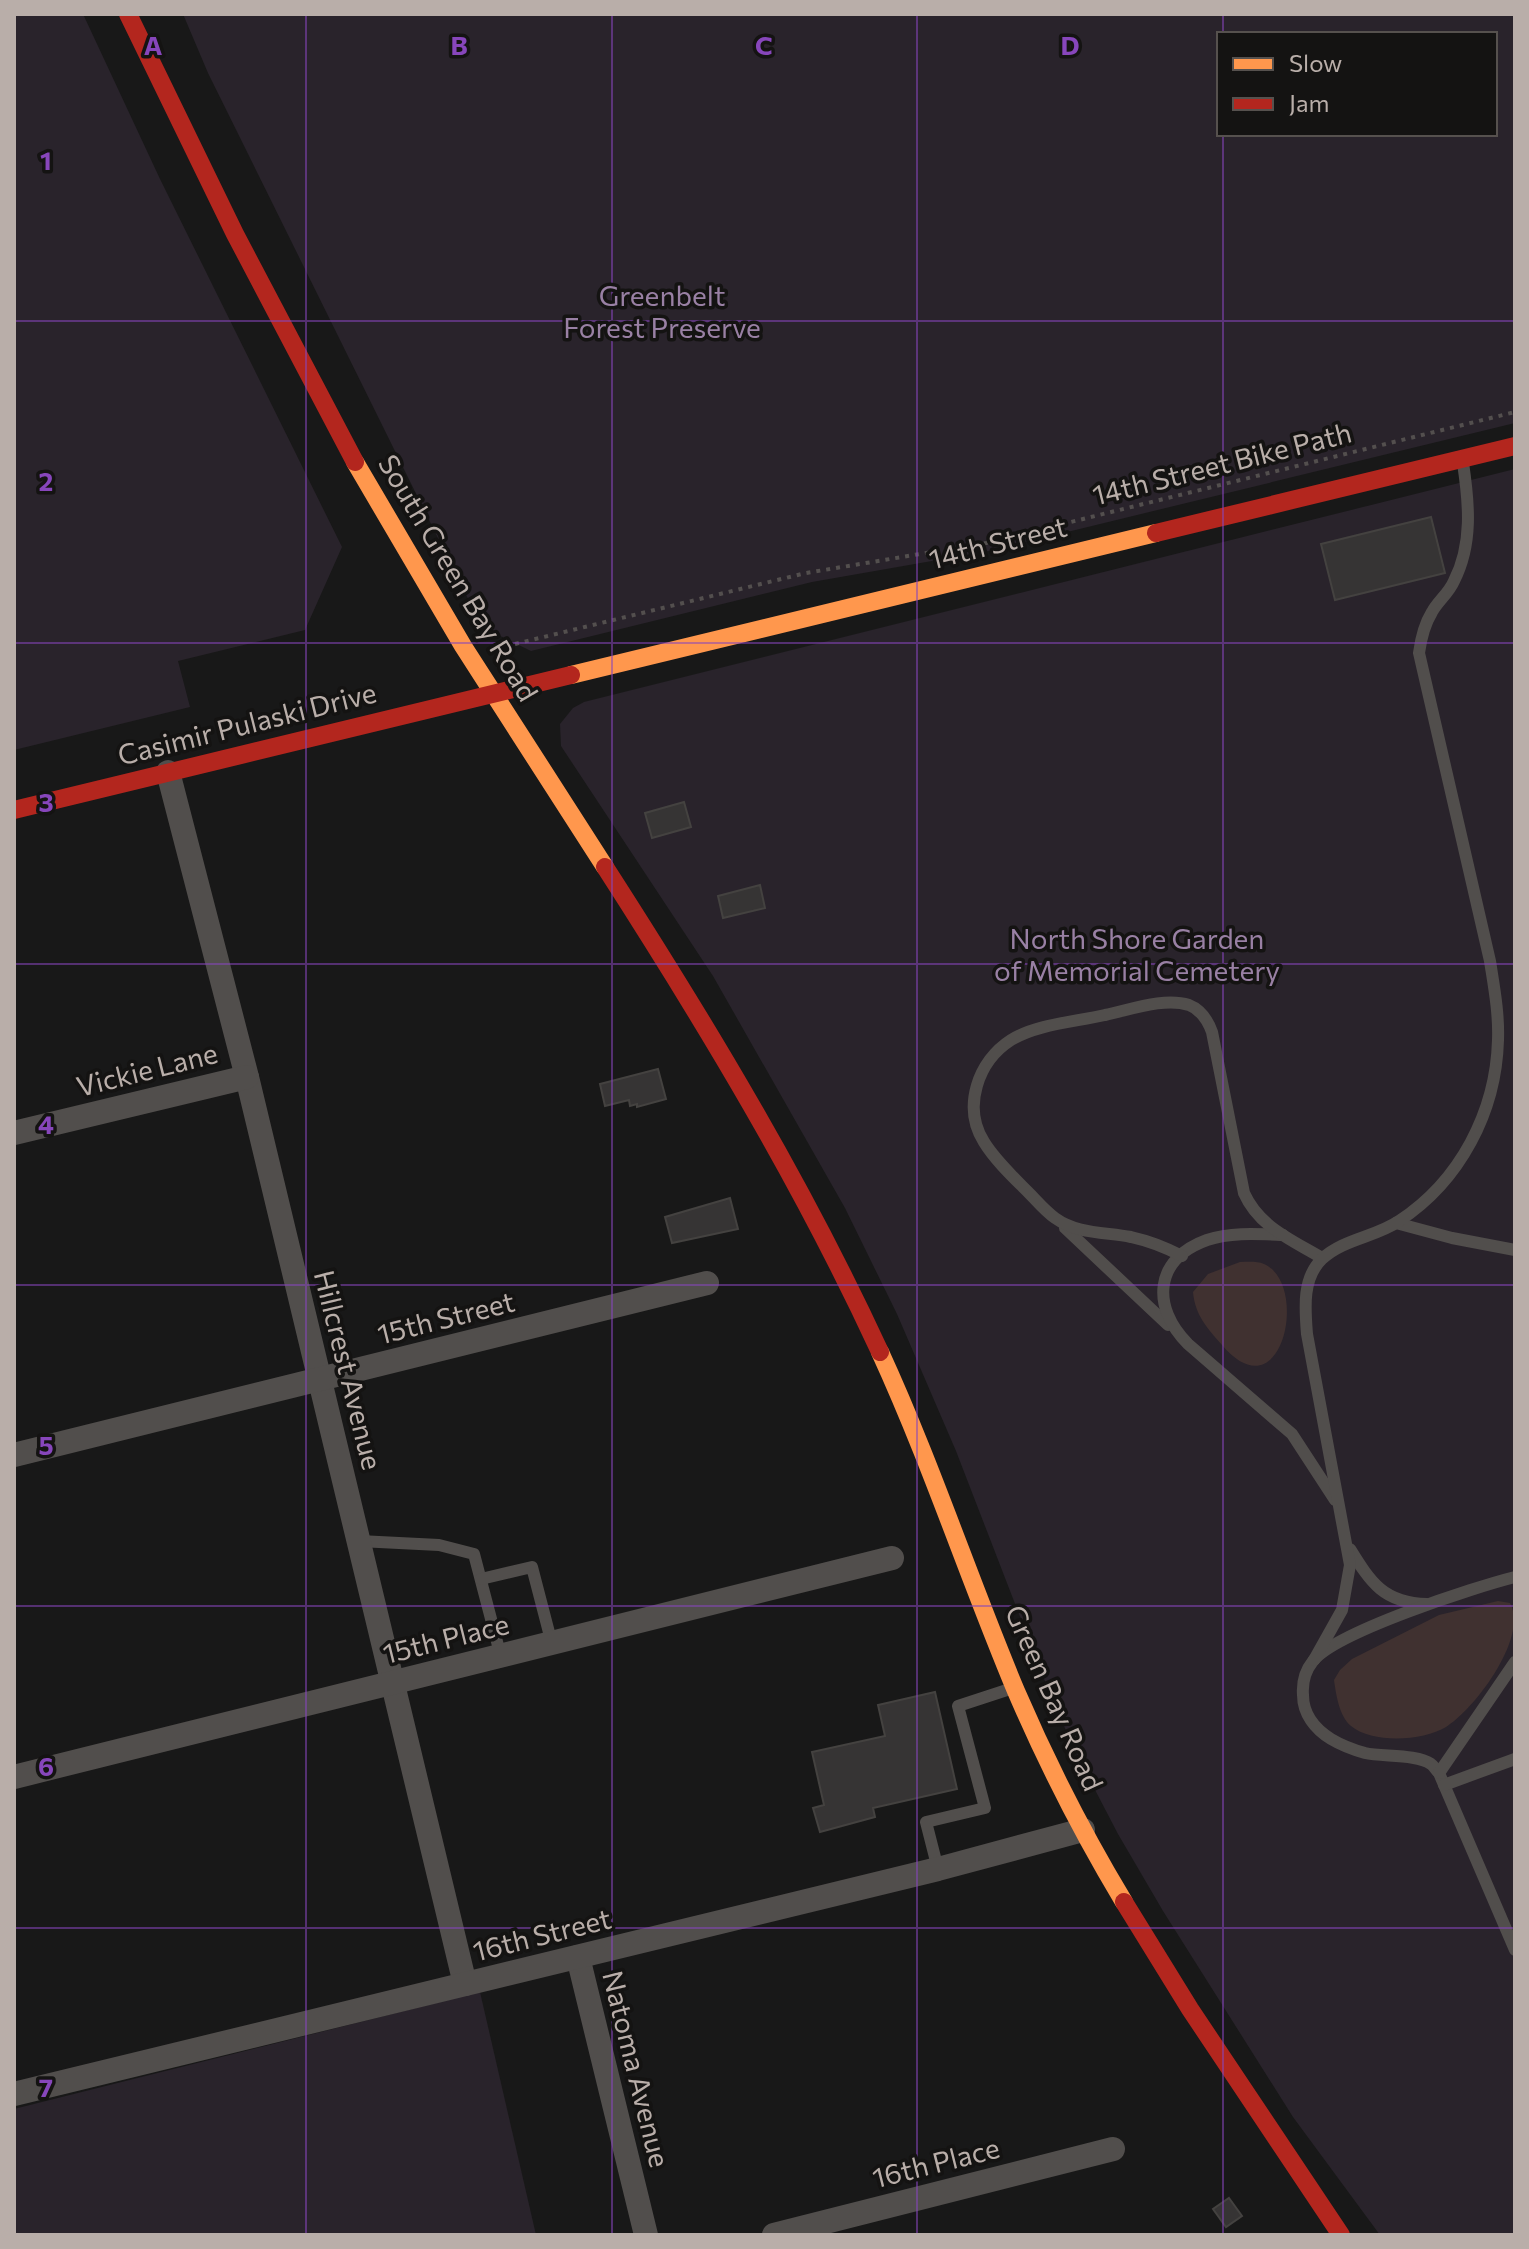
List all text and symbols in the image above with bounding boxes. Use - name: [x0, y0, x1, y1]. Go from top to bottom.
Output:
- text: A: [144, 29, 163, 60]
- text: B: [450, 29, 468, 60]
- text: C: [755, 29, 773, 60]
- text: D: [1060, 29, 1080, 60]
- legend: [1217, 32, 1497, 136]
- text: Slow: [1289, 48, 1342, 77]
- text: Jam: [1289, 88, 1329, 117]
- text: 1: [40, 144, 52, 175]
- park label: Greenbelt Forest Preserve: [563, 278, 761, 344]
- street label: 14th Street Bike Path: [1089, 414, 1355, 512]
- street label: South Green Bay Road: [372, 448, 546, 707]
- text: 2: [39, 465, 53, 496]
- street label: 14th Street: [925, 509, 1070, 576]
- street label: Casimir Pulaski Drive: [114, 674, 379, 772]
- text: 3: [38, 786, 54, 817]
- park label: North Shore Garden of Memorial Cemetery: [994, 921, 1280, 987]
- street label: Vickie Lane: [73, 1035, 221, 1103]
- text: 4: [38, 1108, 54, 1139]
- street label: Hillcrest Avenue: [308, 1266, 390, 1473]
- street label: 15th Street: [374, 1284, 518, 1350]
- text: 5: [38, 1429, 54, 1460]
- street label: Green Bay Road: [999, 1599, 1111, 1796]
- street label: 15th Place: [379, 1606, 512, 1670]
- text: 6: [38, 1750, 54, 1781]
- street label: 16th Street: [469, 1900, 614, 1968]
- street label: Natoma Avenue: [596, 1967, 678, 2171]
- text: 7: [39, 2071, 53, 2102]
- street label: 16th Place: [869, 2130, 1003, 2194]

